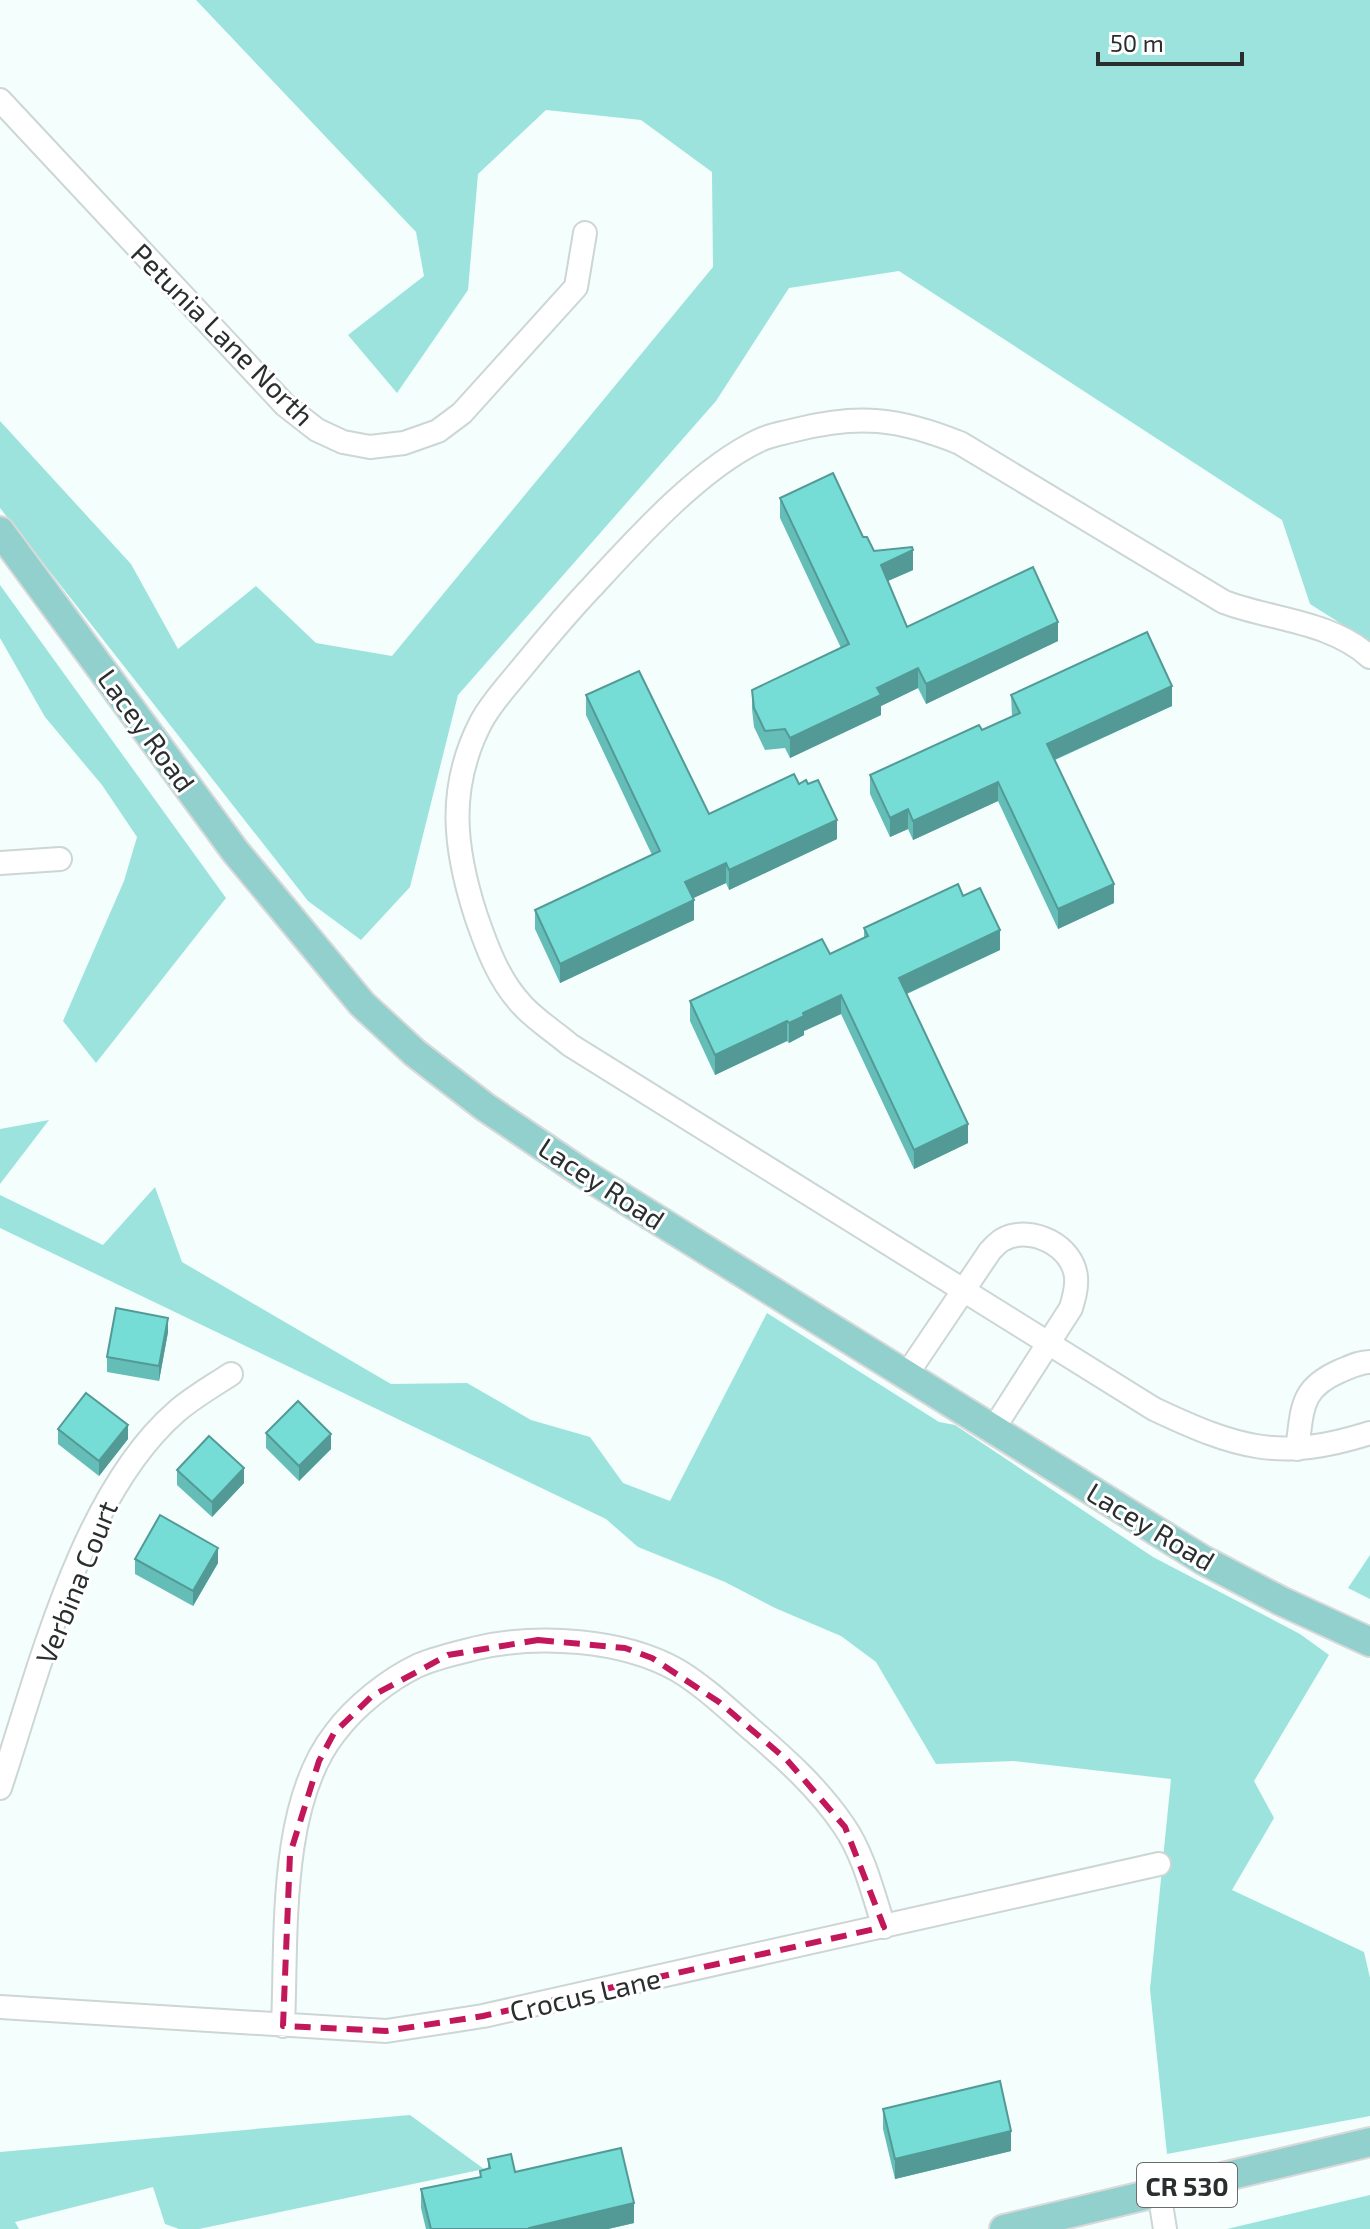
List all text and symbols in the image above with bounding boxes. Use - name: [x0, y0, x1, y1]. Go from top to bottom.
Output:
- scale bar: [1098, 16, 1242, 66]
- text: 50 m: [1110, 28, 1164, 57]
- street label: Petunia Lane North: [125, 236, 321, 432]
- street label: Lacey Road: [91, 662, 203, 798]
- street label: Lacey Road: [533, 1130, 671, 1236]
- street label: Lacey Road: [1081, 1475, 1221, 1577]
- street label: Verbina Court: [28, 1496, 124, 1668]
- street label: Crocus Lane: [506, 1960, 664, 2028]
- road number: CR 530: [1137, 2163, 1237, 2207]

